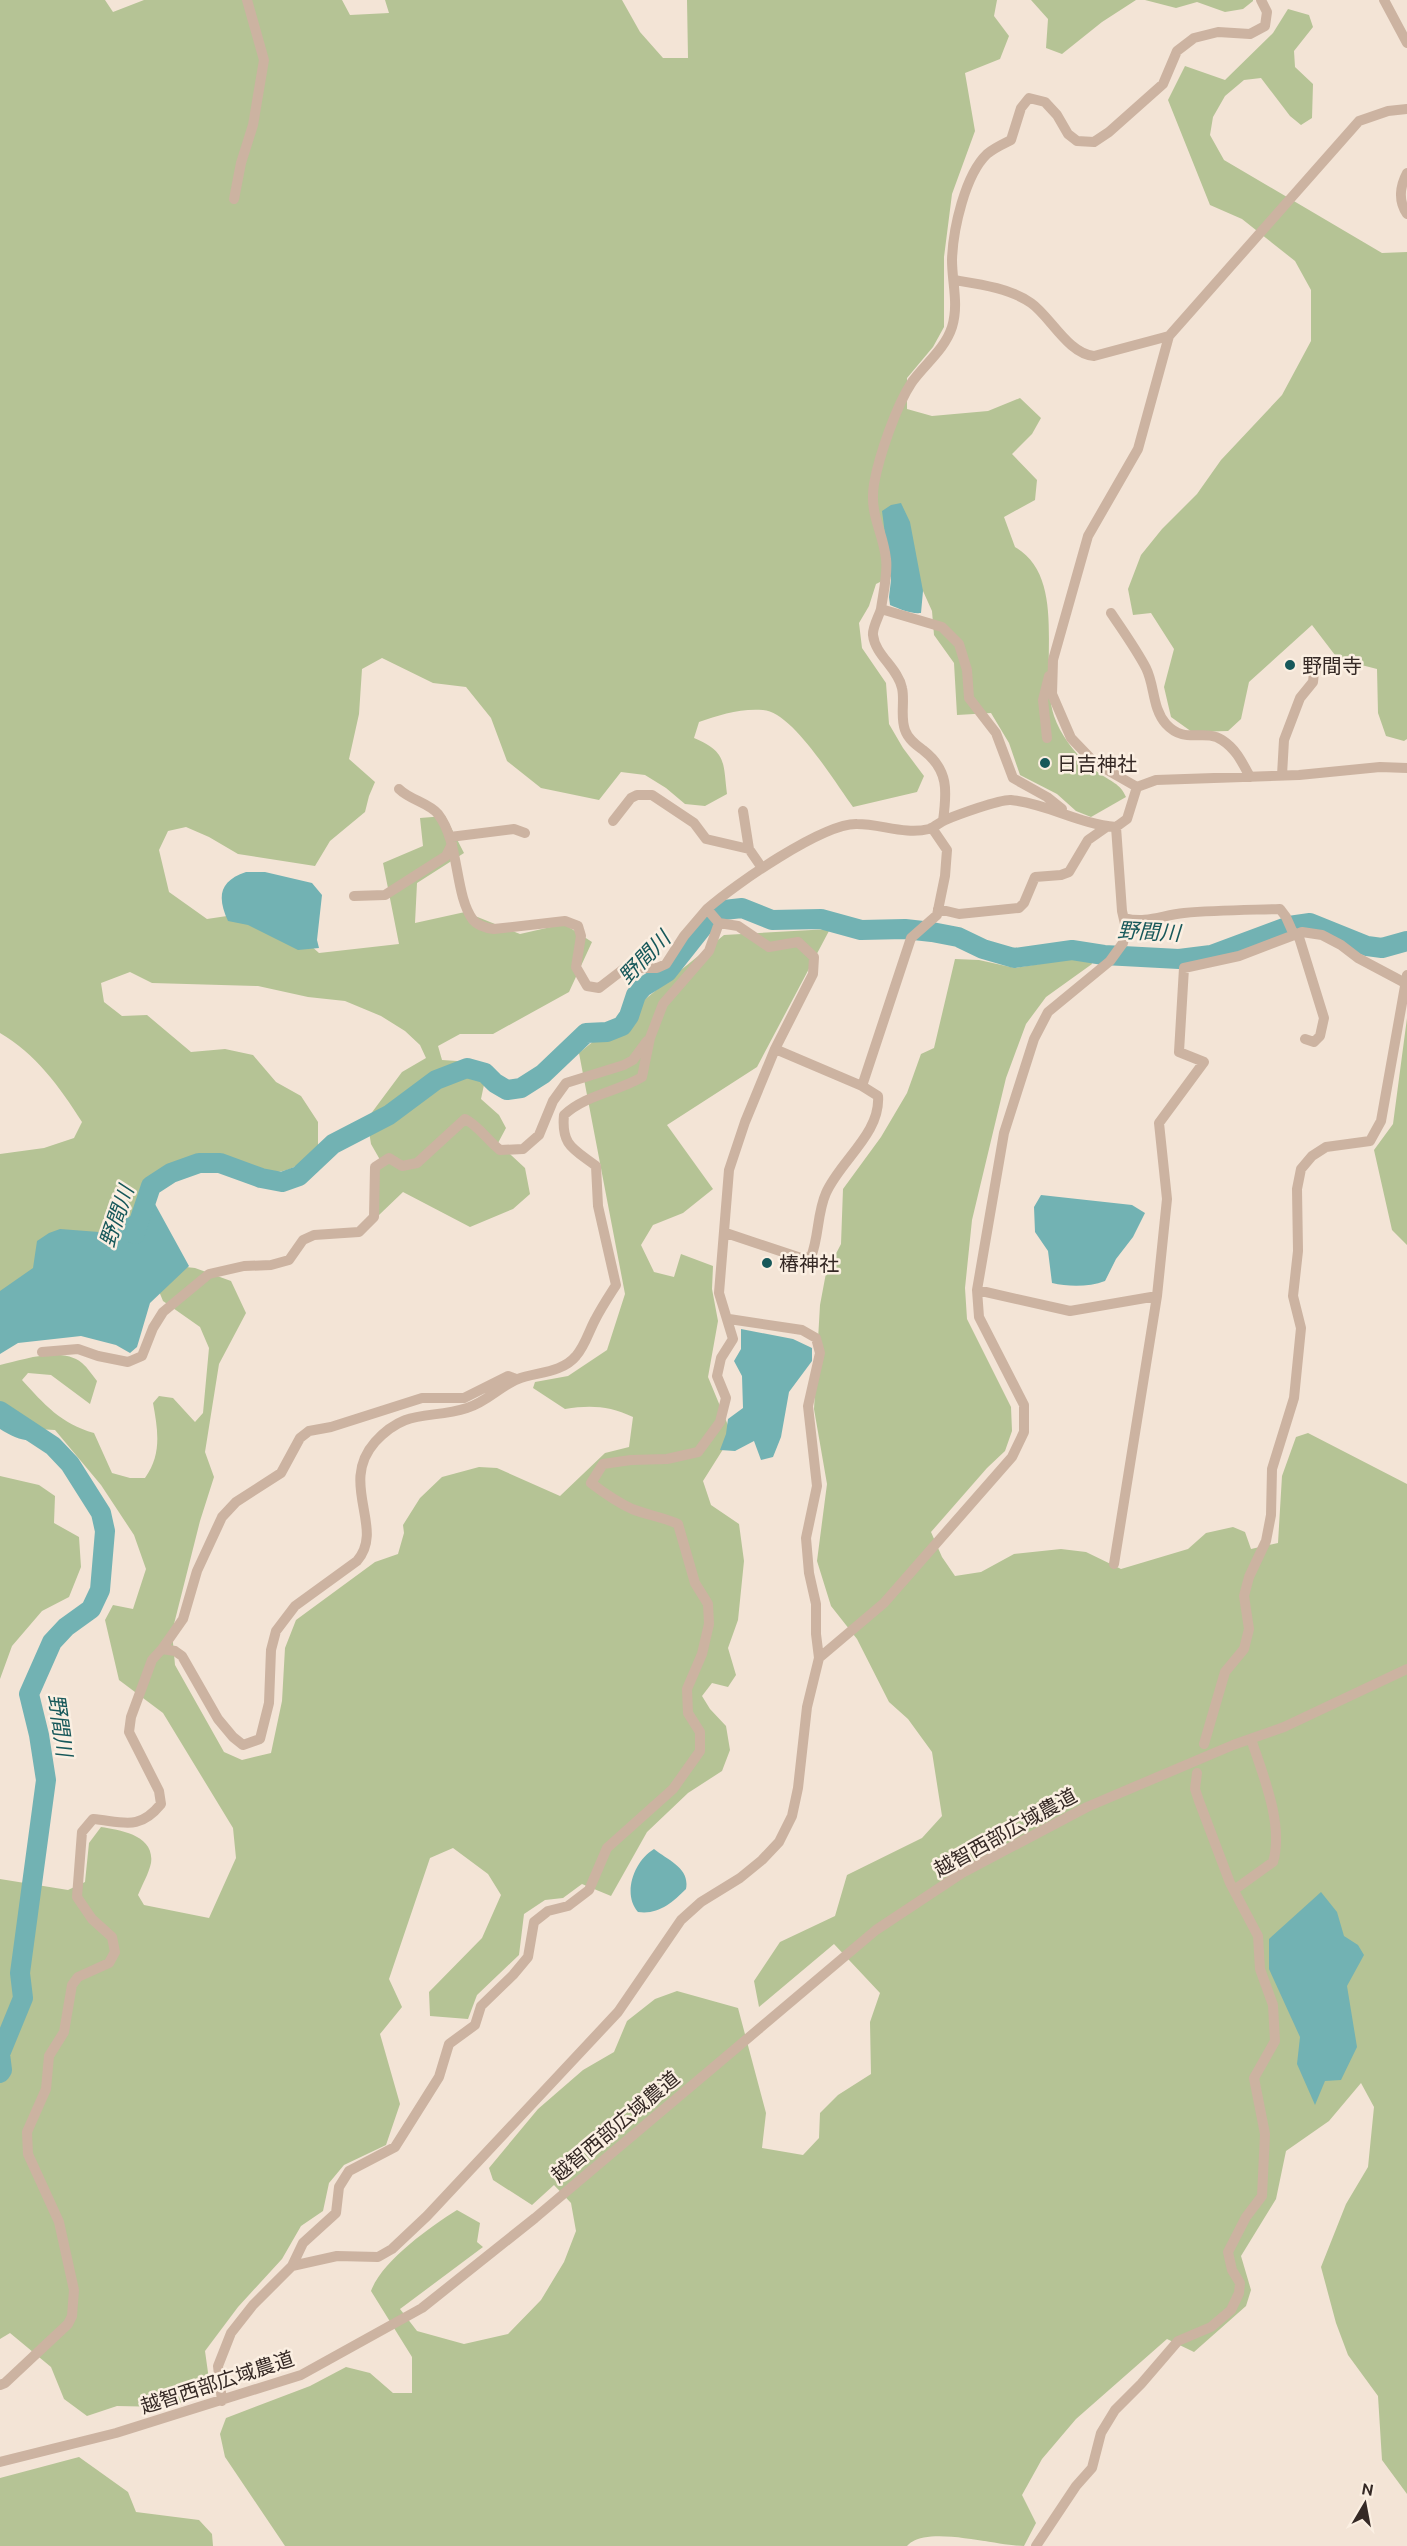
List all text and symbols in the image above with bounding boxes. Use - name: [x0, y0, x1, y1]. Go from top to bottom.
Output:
- place label: 野間寺: [1302, 654, 1362, 677]
- marker: 野間寺: [1283, 658, 1297, 672]
- place label: 日吉神社: [1057, 752, 1137, 775]
- marker: 日吉神社: [1038, 756, 1052, 770]
- water label: 野間川: [1117, 917, 1183, 945]
- water label: 野間川: [613, 925, 676, 988]
- water label: 野間川: [94, 1180, 138, 1250]
- place label: 椿神社: [779, 1252, 839, 1275]
- marker: 椿神社: [760, 1256, 774, 1270]
- water label: 野間川: [45, 1692, 78, 1760]
- street label: 越智西部広域農道: [929, 1783, 1081, 1881]
- street label: 越智西部広域農道: [546, 2066, 684, 2186]
- street label: 越智西部広域農道: [137, 2346, 297, 2418]
- north arrow: [1335, 2474, 1395, 2534]
- text: N: [1360, 2479, 1375, 2499]

